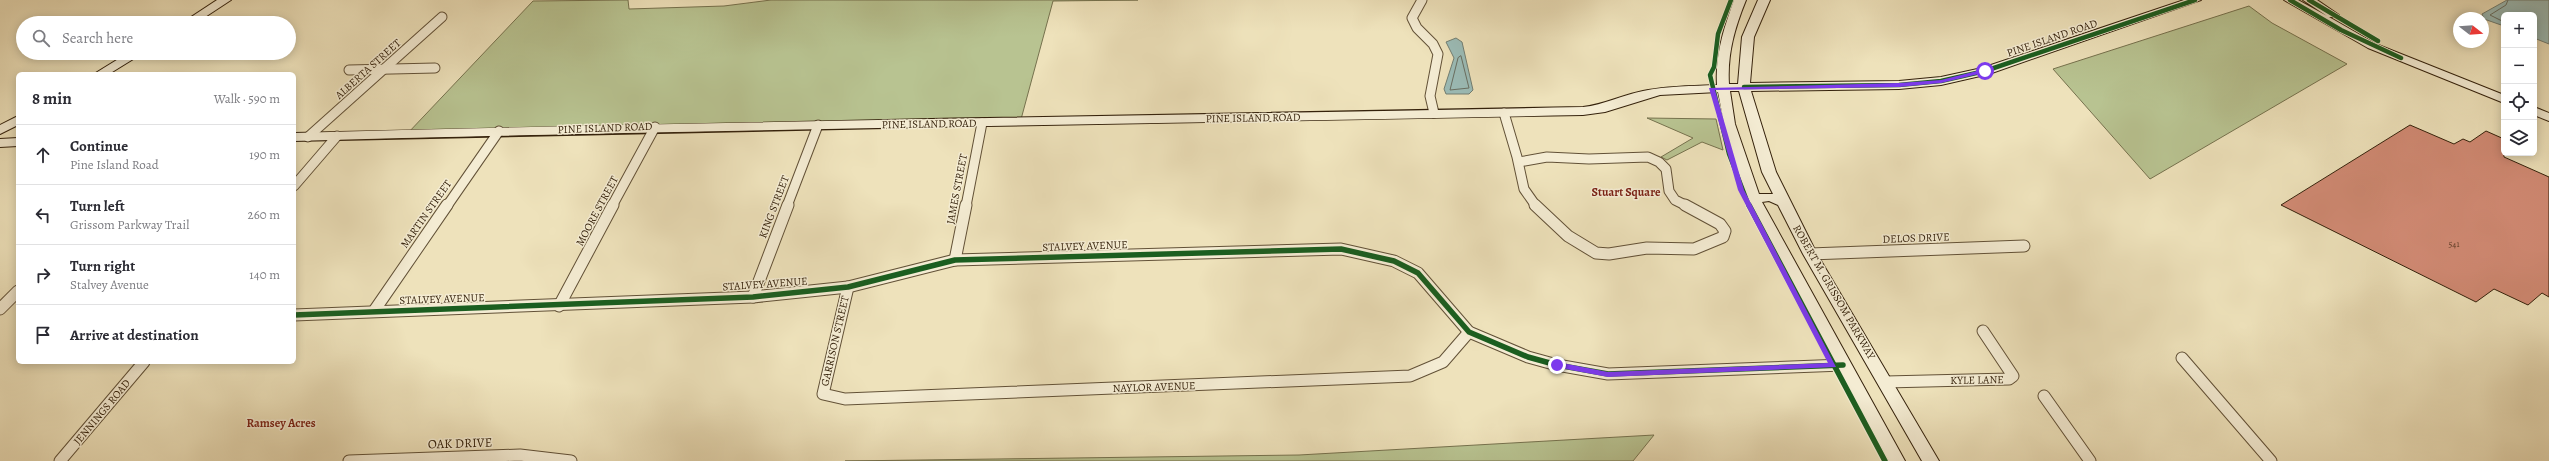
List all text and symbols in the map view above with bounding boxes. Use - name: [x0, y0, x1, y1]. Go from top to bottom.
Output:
- north arrow: [2453, 12, 2489, 48]
- map controls: [2501, 12, 2537, 156]
- button: +: [2501, 12, 2537, 48]
- street label: PINE ISLAND ROAD: [2005, 15, 2100, 61]
- search box: [16, 16, 296, 60]
- icon: search: [30, 27, 52, 49]
- text: Search here: [62, 28, 133, 48]
- street label: ALBERTA STREET: [331, 36, 404, 103]
- button: −: [2501, 48, 2537, 84]
- route start: [1976, 62, 1994, 80]
- button: locate: [2501, 84, 2537, 120]
- text: 8 min: [32, 87, 72, 110]
- text: Walk · 590 m: [214, 90, 280, 107]
- street label: PINE ISLAND ROAD: [1205, 110, 1301, 126]
- street label: PINE ISLAND ROAD: [881, 116, 977, 132]
- street label: PINE ISLAND ROAD: [557, 119, 653, 137]
- button: layers: [2501, 120, 2537, 156]
- text: Continue: [70, 136, 128, 156]
- icon: ahead: [32, 144, 54, 166]
- text: 190 m: [249, 146, 280, 163]
- street label: JAMES STREET: [943, 153, 971, 225]
- text: Pine Island Road: [70, 156, 159, 173]
- street label: MOORE STREET: [572, 173, 622, 249]
- street label: KING STREET: [755, 174, 793, 240]
- street label: MARTIN STREET: [397, 177, 455, 251]
- district label: Stuart Square: [1592, 184, 1661, 200]
- text: Turn left: [70, 196, 125, 216]
- icon: left: [32, 204, 54, 226]
- text: 260 m: [247, 206, 280, 223]
- text: Grissom Parkway Trail: [70, 216, 189, 233]
- street label: ROBERT M. GRISSOM PARKWAY: [1789, 222, 1879, 363]
- street label: DELOS DRIVE: [1882, 229, 1950, 247]
- street label: STALVEY AVENUE: [1042, 237, 1128, 255]
- house number: 541: [2448, 238, 2460, 250]
- text: Turn right: [70, 256, 135, 276]
- icon: right: [32, 264, 54, 286]
- text: 140 m: [249, 266, 280, 283]
- street label: STALVEY AVENUE: [722, 274, 808, 294]
- text: Stalvey Avenue: [70, 276, 149, 293]
- street label: STALVEY AVENUE: [399, 290, 485, 308]
- street label: GARRISON STREET: [817, 294, 853, 388]
- icon: arrive: [32, 324, 54, 346]
- text: Arrive at destination: [70, 325, 199, 345]
- route end: [1548, 356, 1566, 374]
- street label: KYLE LANE: [1950, 372, 2004, 388]
- street label: JENNINGS ROAD: [70, 376, 134, 448]
- street label: NAYLOR AVENUE: [1112, 378, 1196, 396]
- district label: Ramsey Acres: [246, 415, 316, 431]
- street label: OAK DRIVE: [427, 433, 493, 453]

